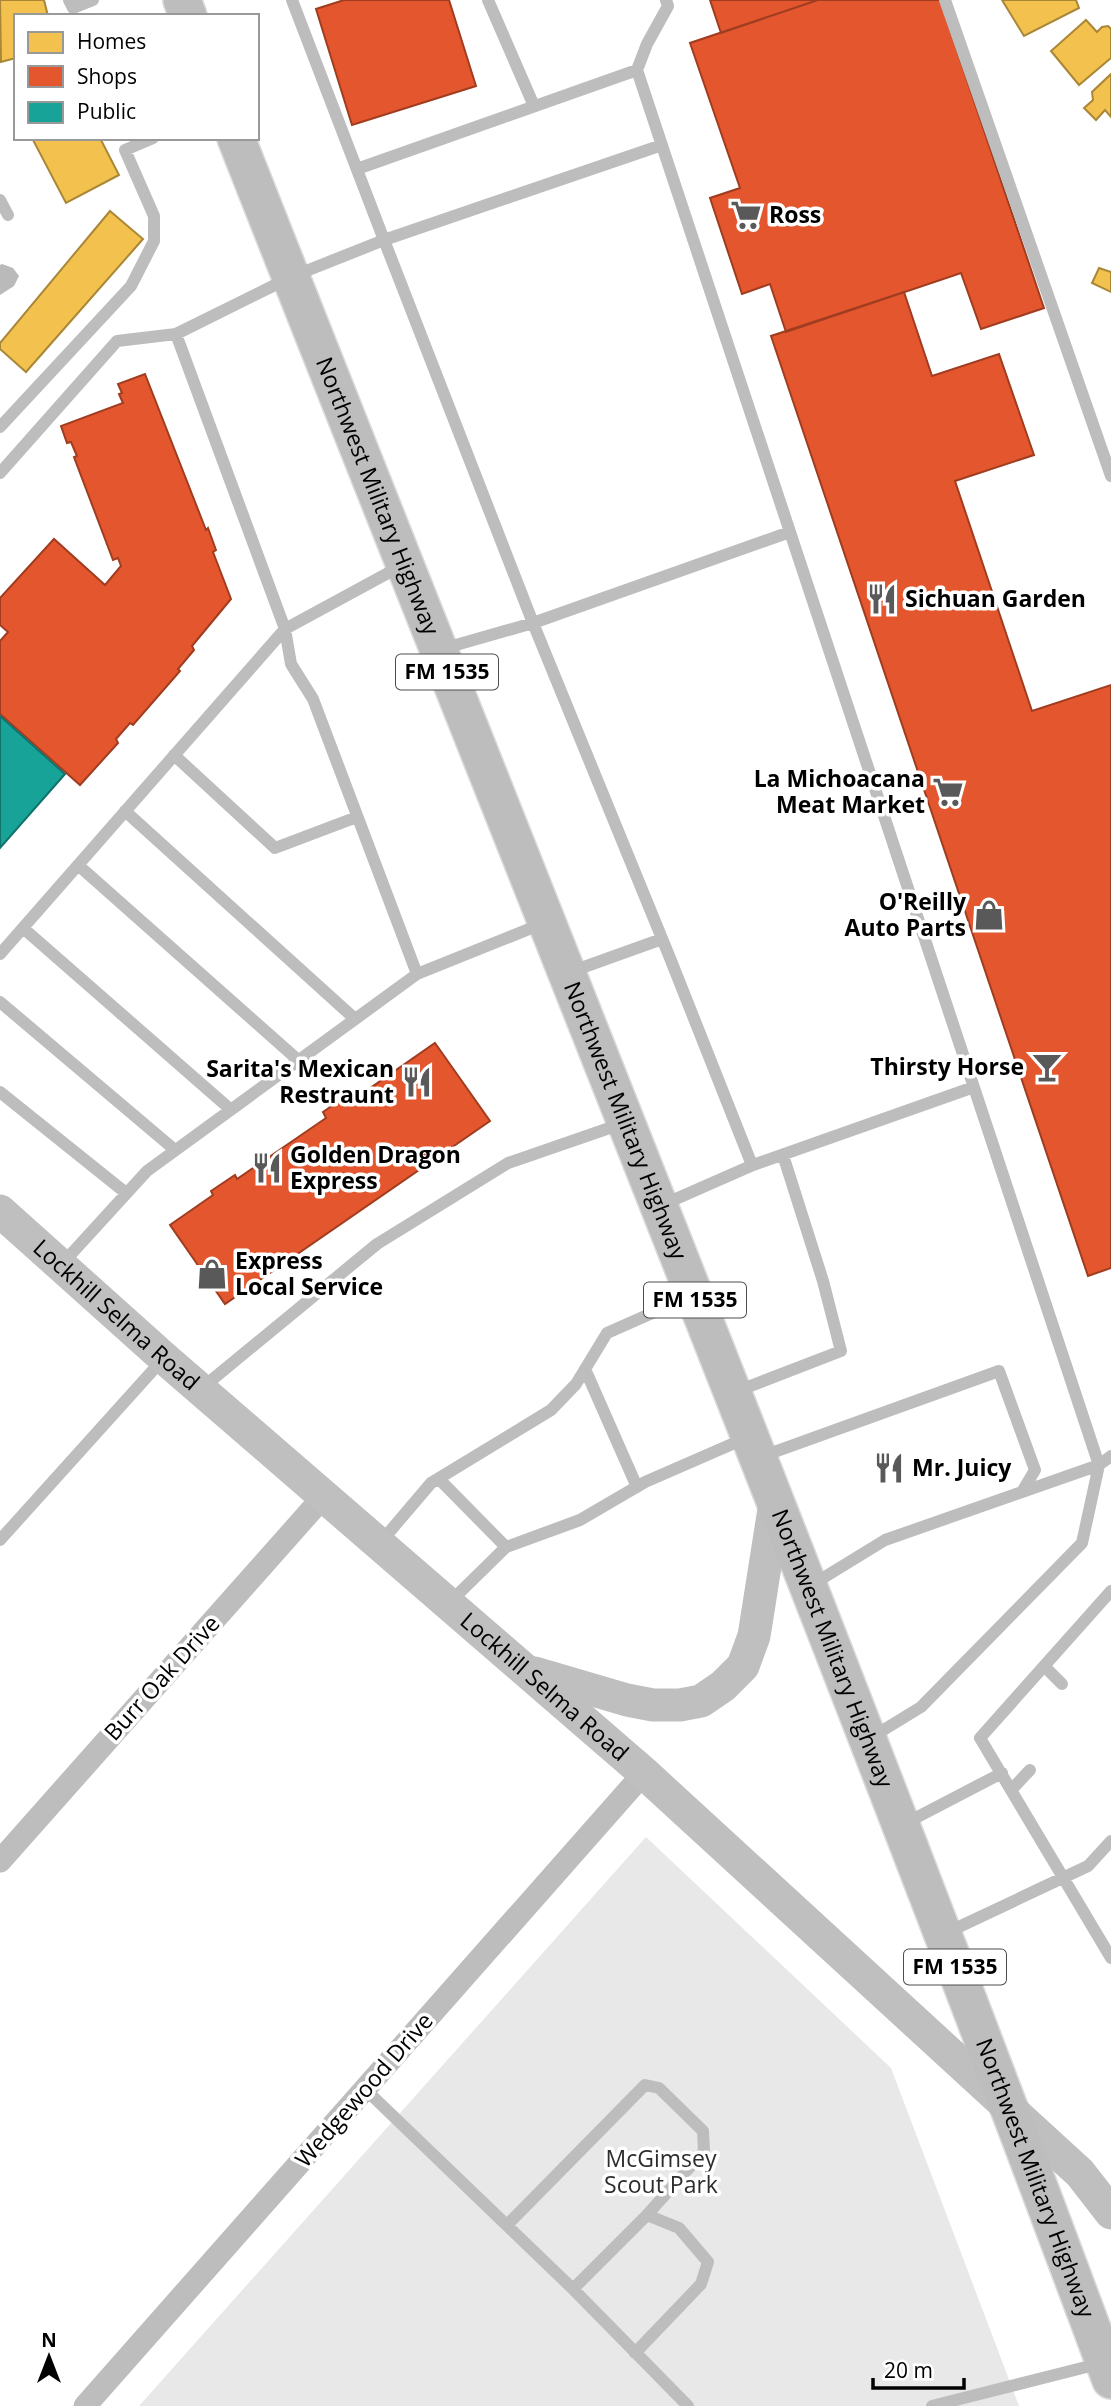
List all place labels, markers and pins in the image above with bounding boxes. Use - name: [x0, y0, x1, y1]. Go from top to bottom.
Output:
- supermarket icon: Ross: [729, 198, 763, 232]
- place label: Ross: [769, 198, 821, 230]
- restaurant icon: Sichuan Garden: [865, 582, 899, 616]
- place label: Sichuan Garden: [905, 582, 1086, 614]
- place label: La Michoacana Meat Market: [754, 762, 925, 820]
- supermarket icon: La Michoacana Meat Market: [931, 775, 965, 809]
- place label: O'Reilly Auto Parts: [845, 885, 967, 943]
- shop icon: O'Reilly Auto Parts: [972, 898, 1006, 932]
- place label: Thirsty Horse: [870, 1050, 1024, 1082]
- bar icon: Thirsty Horse: [1030, 1050, 1064, 1084]
- place label: Sarita's Mexican Restraunt: [206, 1052, 394, 1110]
- restaurant icon: Sarita's Mexican Restraunt: [400, 1065, 434, 1099]
- place label: Golden Dragon Express: [290, 1138, 461, 1196]
- restaurant icon: Golden Dragon Express: [250, 1151, 284, 1185]
- place label: Express Local Service: [235, 1244, 383, 1302]
- shop icon: Express Local Service: [195, 1257, 229, 1291]
- restaurant icon: Mr. Juicy: [872, 1451, 906, 1485]
- place label: Mr. Juicy: [912, 1451, 1012, 1483]

